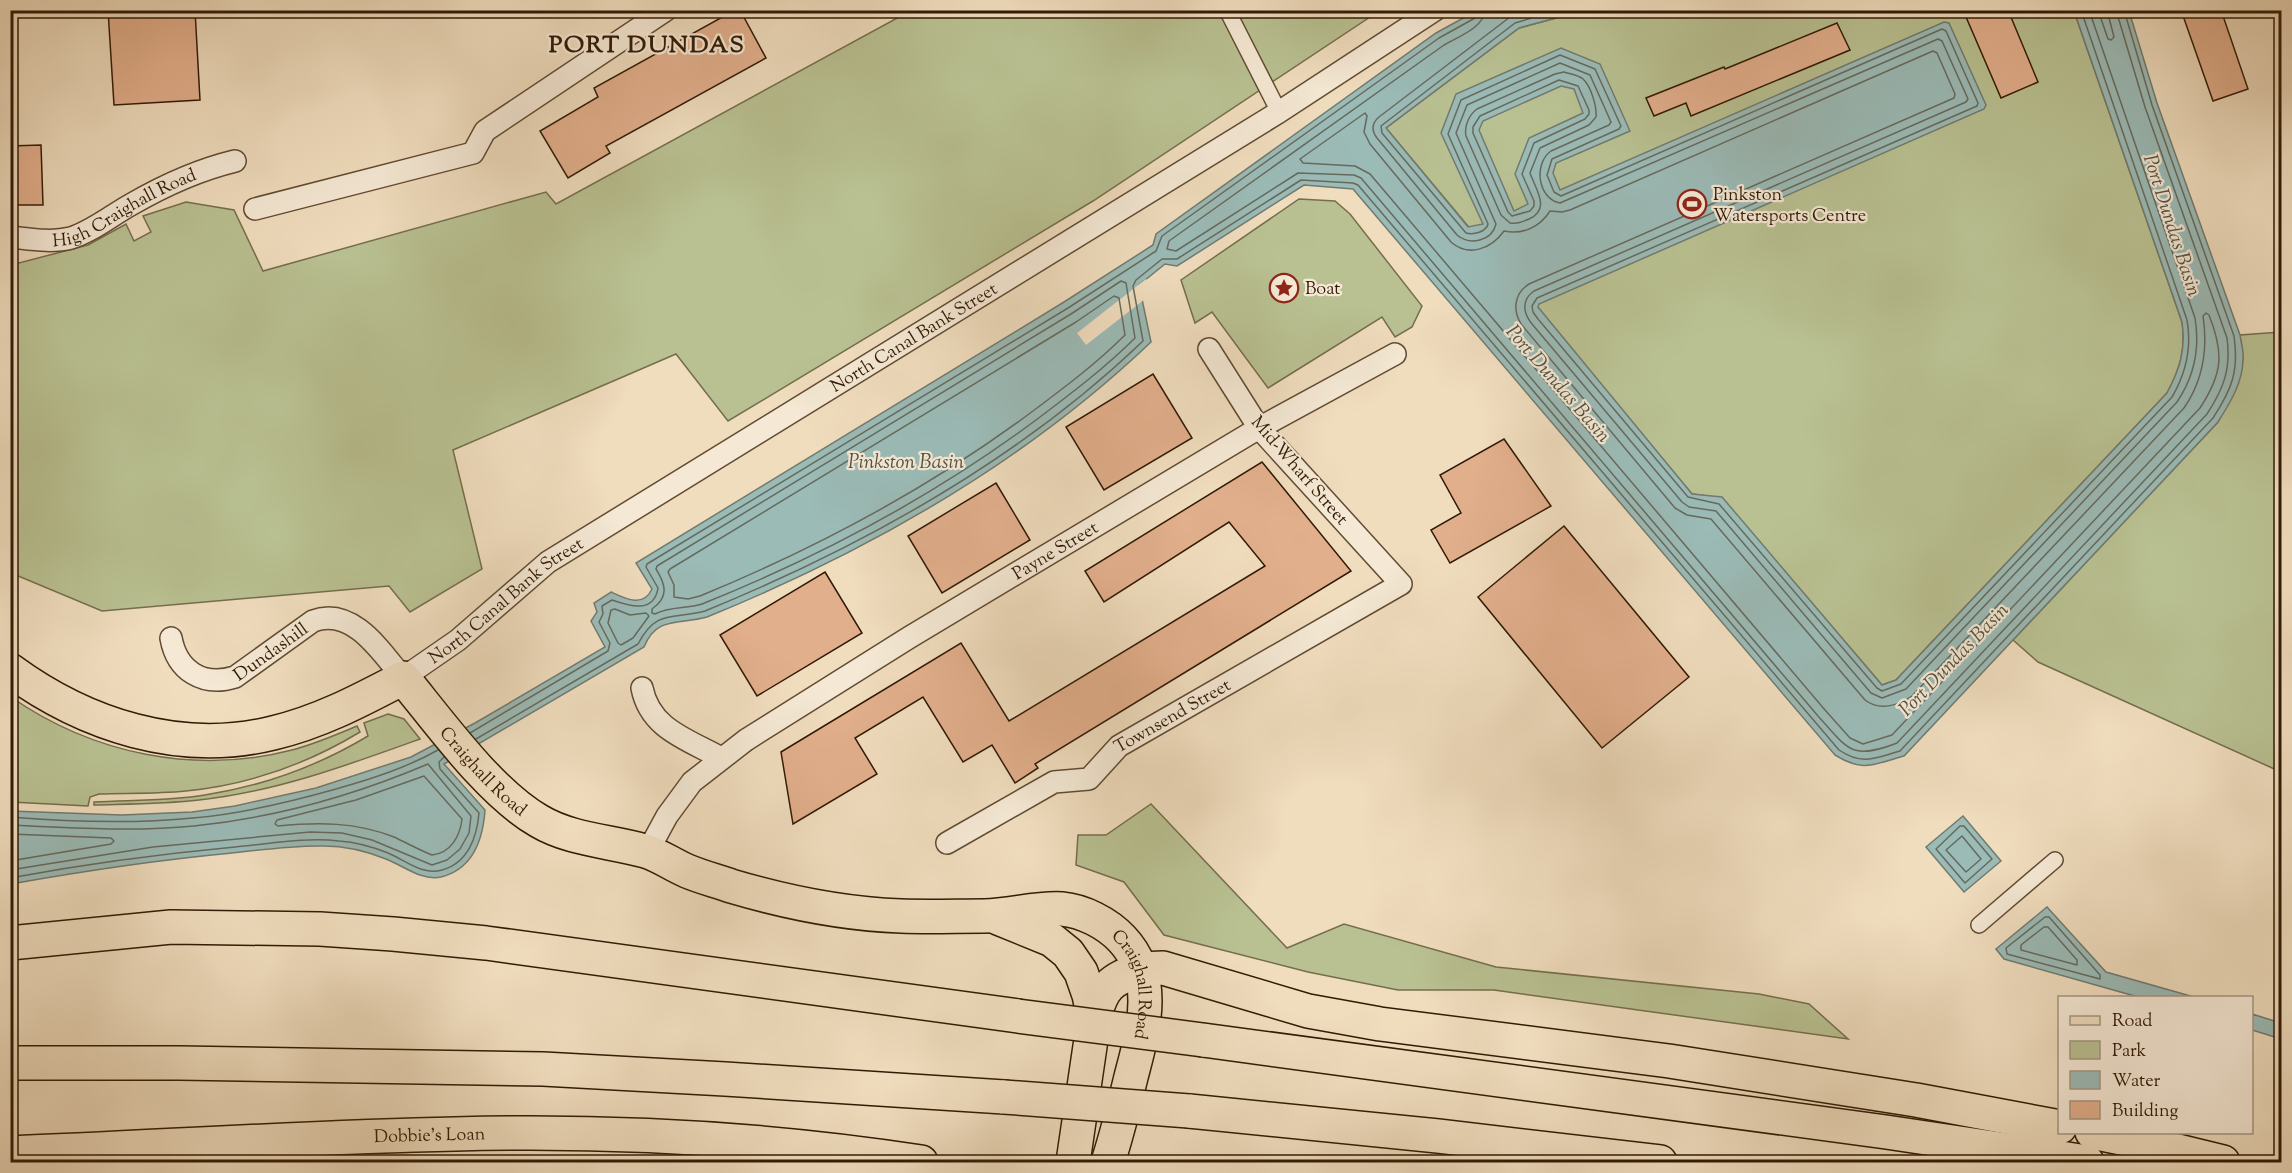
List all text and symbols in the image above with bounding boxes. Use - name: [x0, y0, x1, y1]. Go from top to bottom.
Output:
- district label: PORT DUNDAS: [549, 29, 745, 63]
- water label: Port Dundas Basin: [2134, 151, 2207, 301]
- street label: High Craighall Road: [51, 163, 201, 256]
- place label: Pinkston Watersports Centre: [1713, 183, 1866, 230]
- sports icon: Pinkston Watersports Centre: [1676, 188, 1708, 220]
- place icon: Boat: [1268, 272, 1300, 304]
- street label: North Canal Bank Street: [826, 277, 1003, 400]
- place label: Boat: [1305, 277, 1340, 303]
- water label: Port Dundas Basin: [1498, 319, 1617, 450]
- street label: Mid-Wharf Street: [1244, 411, 1353, 532]
- water label: Pinkston Basin: [848, 449, 964, 478]
- street label: Payne Street: [1008, 516, 1104, 588]
- street label: North Canal Bank Street: [424, 532, 589, 672]
- water label: Port Dundas Basin: [1893, 597, 2017, 724]
- street label: Dundashill: [229, 617, 314, 689]
- street label: Townsend Street: [1110, 673, 1236, 761]
- street label: Craighall Road: [432, 722, 531, 824]
- street label: Craighall Road: [1104, 924, 1156, 1041]
- legend: [2058, 996, 2253, 1134]
- text: Road: [2112, 1009, 2152, 1035]
- text: Park: [2112, 1039, 2147, 1065]
- text: Water: [2112, 1069, 2161, 1095]
- text: Building: [2112, 1099, 2178, 1125]
- street label: Dobbie's Loan: [374, 1122, 486, 1151]

